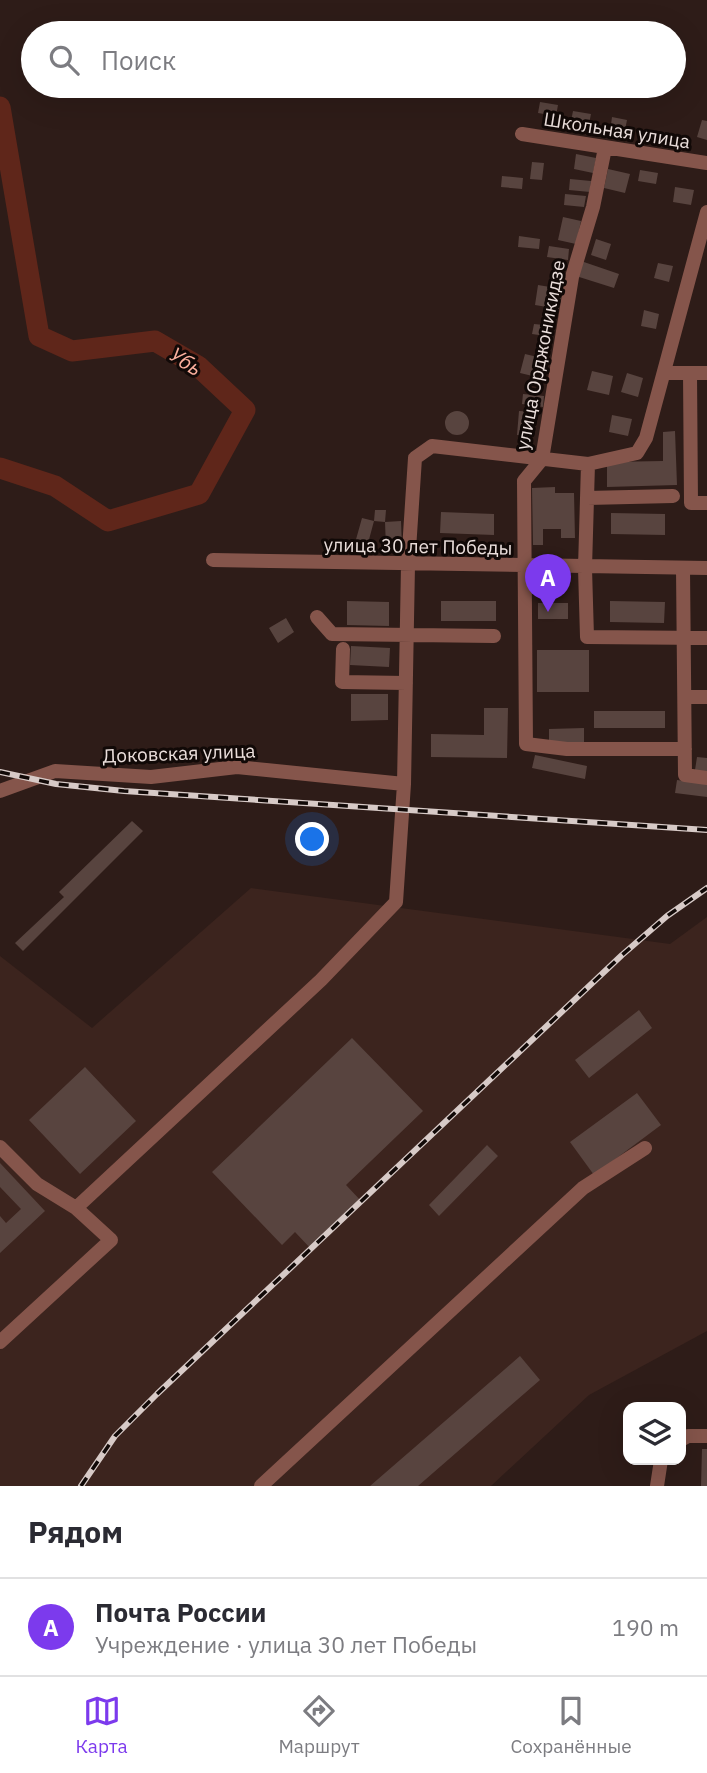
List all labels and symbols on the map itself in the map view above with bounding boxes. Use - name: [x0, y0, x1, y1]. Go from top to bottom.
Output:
- street label: Школьная улица: [542, 107, 692, 153]
- street label: улица Орджоникидзе: [510, 258, 570, 452]
- water label: Убь: [164, 340, 208, 382]
- street label: улица 30 лет Победы: [323, 532, 513, 560]
- pin: A: [525, 554, 571, 612]
- street label: Доковская улица: [102, 738, 256, 768]
- your location: [295, 822, 329, 856]

